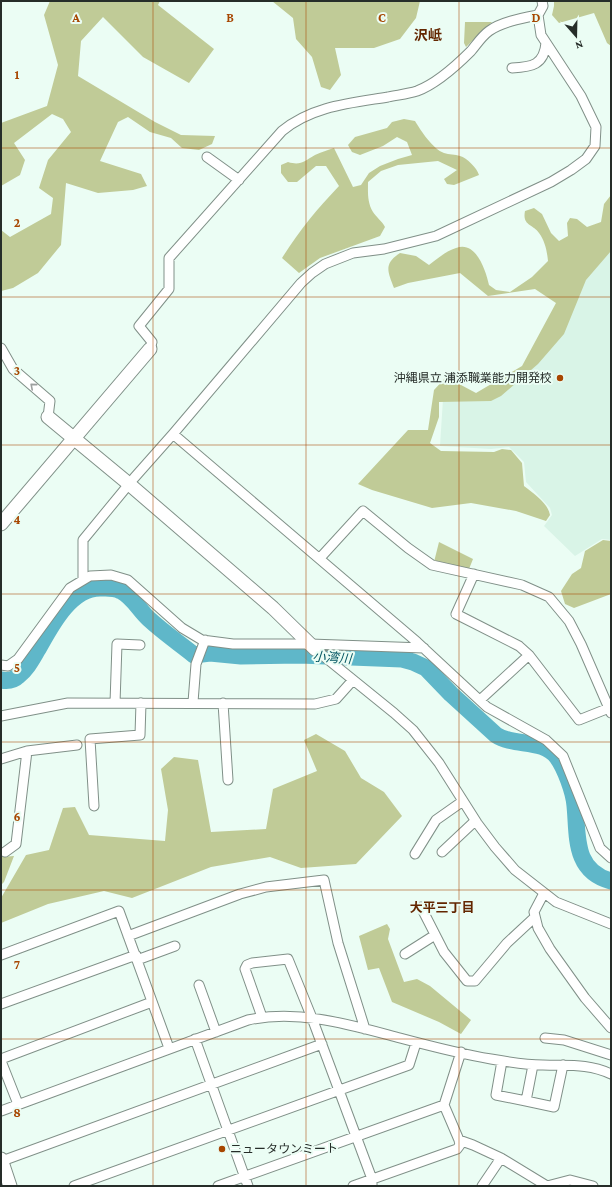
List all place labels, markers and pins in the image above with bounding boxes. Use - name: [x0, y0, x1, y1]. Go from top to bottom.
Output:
- place label: 沖縄県立 浦添職業能力開発校: [394, 371, 552, 385]
- marker: 沖縄県立 浦添職業能力開発校: [555, 373, 565, 383]
- place label: ニュータウンミート: [230, 1142, 338, 1156]
- marker: ニュータウンミート: [217, 1144, 227, 1154]

